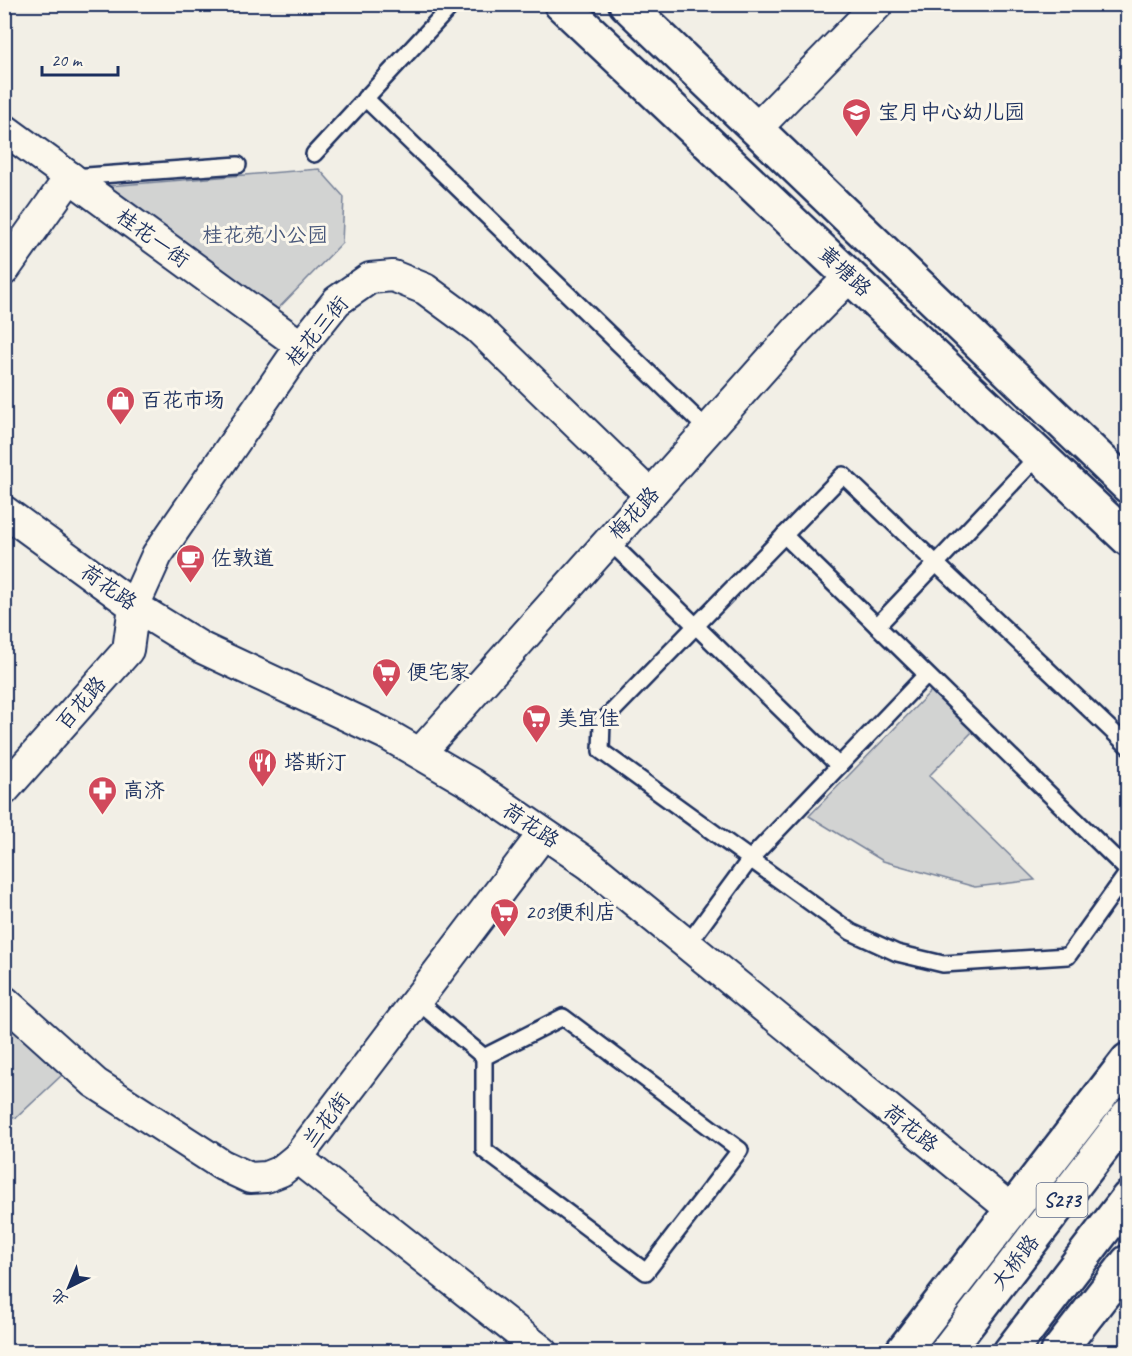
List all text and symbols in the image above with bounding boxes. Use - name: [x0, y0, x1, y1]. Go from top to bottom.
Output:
- scale bar: [42, 39, 118, 77]
- text: 20 m: [51, 49, 84, 71]
- school or university icon: 宝月中心幼儿园: [841, 96, 873, 138]
- place label: 宝月中心幼儿园: [878, 99, 1025, 125]
- street label: 桂花一街: [111, 203, 195, 273]
- park label: 桂花苑小公园: [202, 222, 328, 248]
- street label: 黄塘路: [813, 240, 877, 302]
- street label: 桂花三街: [280, 290, 354, 372]
- shop icon: 百花市场: [104, 384, 136, 426]
- place label: 百花市场: [141, 387, 225, 413]
- street label: 梅花路: [603, 481, 665, 545]
- cafe icon: 佐敦道: [174, 542, 206, 584]
- place label: 佐敦道: [211, 545, 274, 571]
- street label: 荷花路: [76, 558, 142, 616]
- supermarket icon: 便宅家: [370, 656, 402, 698]
- place label: 便宅家: [407, 659, 470, 685]
- street label: 百花路: [51, 671, 111, 735]
- supermarket icon: 美宜佳: [520, 702, 552, 744]
- place label: 美宜佳: [557, 705, 620, 731]
- restaurant icon: 塔斯汀: [247, 746, 279, 788]
- place label: 塔斯汀: [284, 749, 347, 775]
- pharmacy icon: 高济: [86, 774, 118, 816]
- place label: 高济: [123, 777, 165, 803]
- street label: 荷花路: [498, 797, 564, 853]
- supermarket icon: 203便利店: [488, 896, 520, 938]
- place label: 203便利店: [525, 899, 616, 925]
- street label: 兰花街: [297, 1087, 355, 1153]
- street label: 荷花路: [878, 1098, 944, 1158]
- road number: S273: [1036, 1183, 1088, 1217]
- street label: 大桥路: [985, 1229, 1045, 1295]
- north arrow: [39, 1257, 99, 1317]
- text: 北: [47, 1284, 72, 1310]

